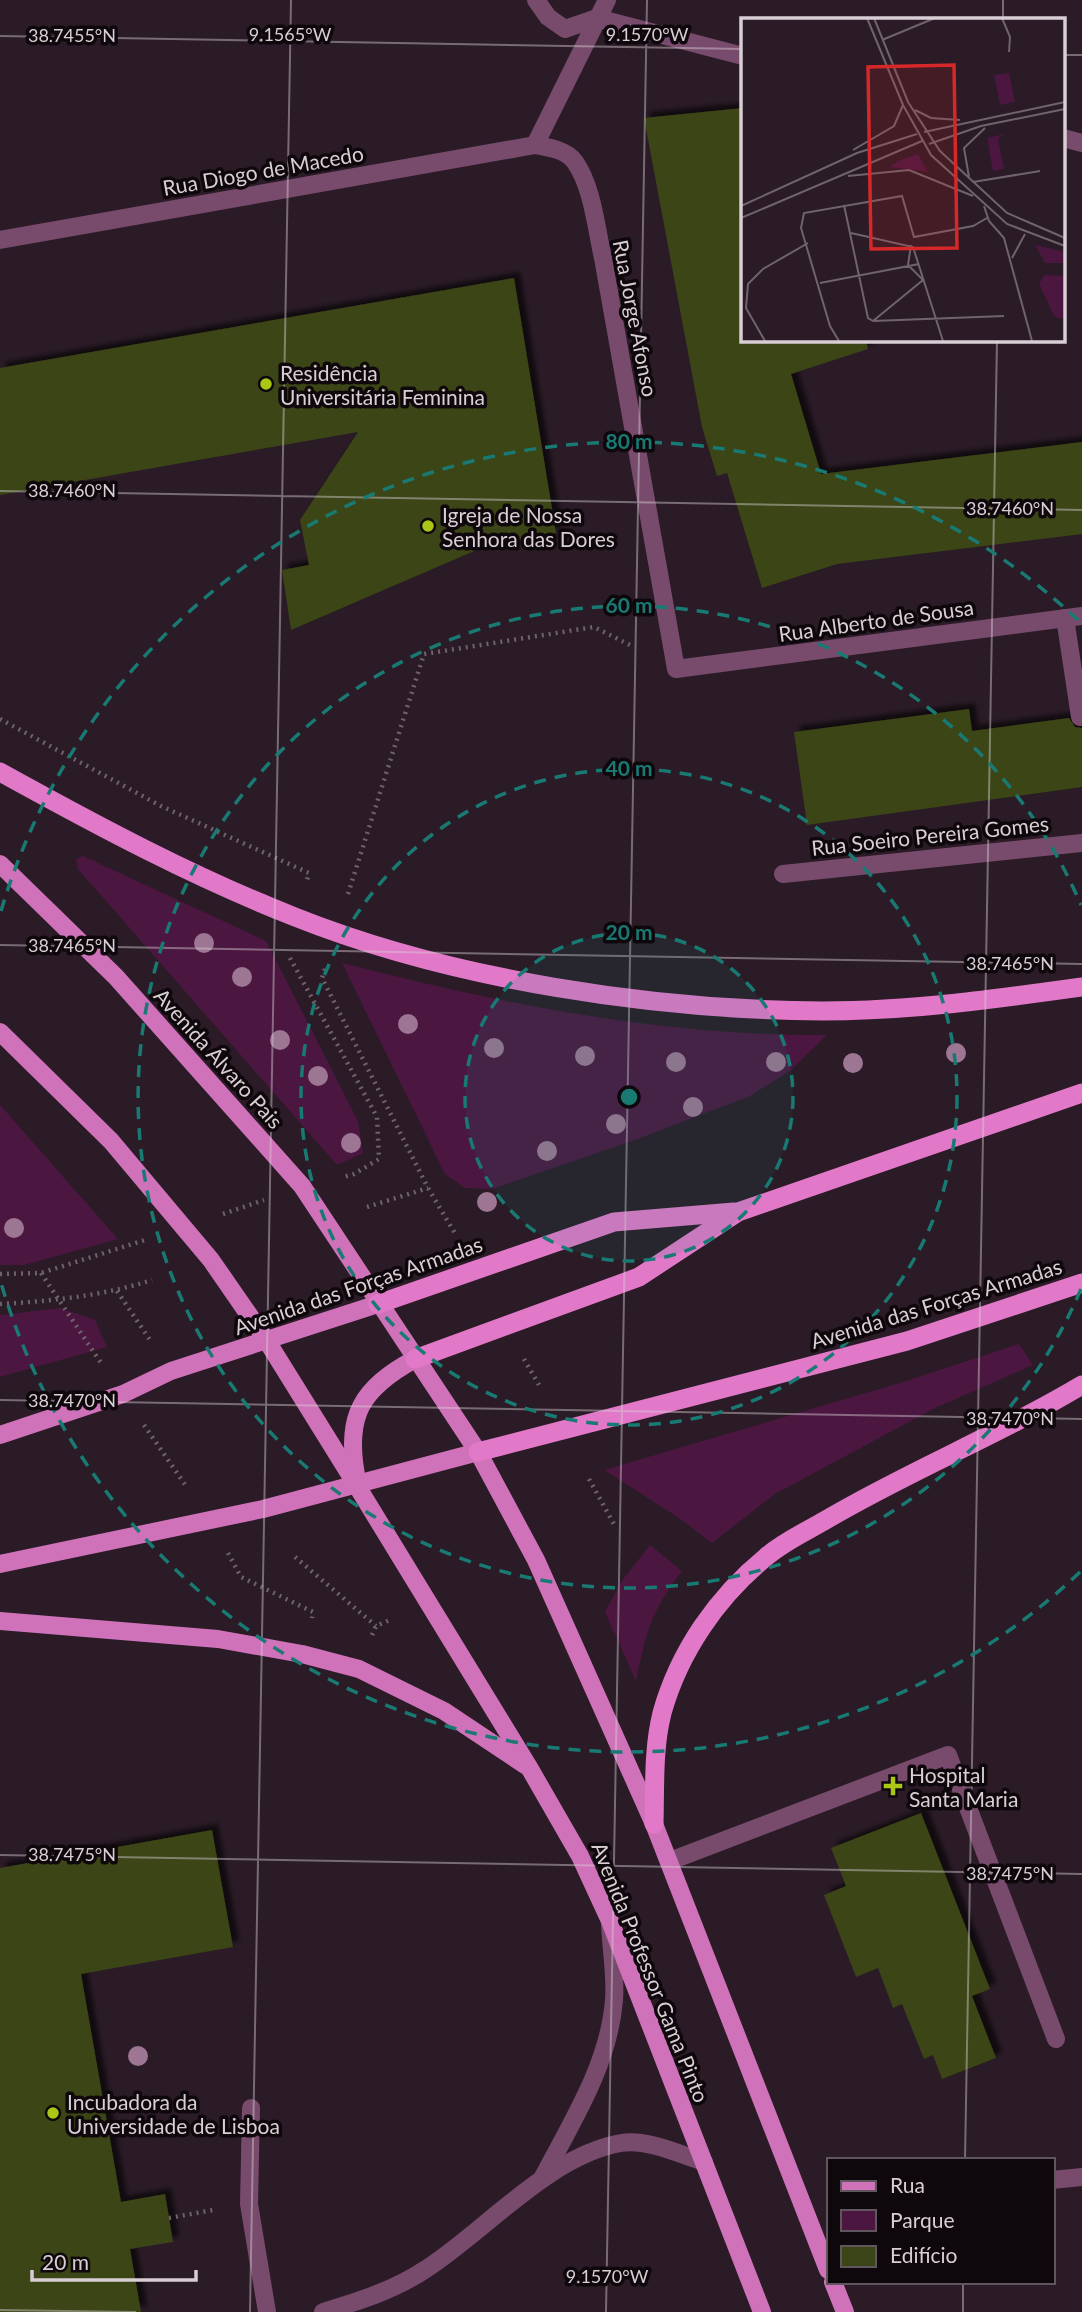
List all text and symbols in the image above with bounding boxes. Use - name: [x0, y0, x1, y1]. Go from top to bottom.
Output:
- inset map: [741, 18, 1064, 341]
- text: 9.1565°W: [249, 23, 332, 45]
- text: 9.1570°W: [606, 23, 689, 45]
- text: 38.7455°N: [28, 24, 116, 46]
- street label: Rua Diogo de Macedo: [161, 140, 365, 200]
- street label: Rua Jorge Afonso: [609, 237, 663, 399]
- place label: Residência Universitária Feminina: [280, 360, 485, 409]
- marker: Residência Universitária Feminina: [258, 376, 274, 392]
- text: 80 m: [605, 428, 653, 453]
- text: 38.7460°N: [28, 479, 116, 501]
- text: 38.7460°N: [966, 497, 1054, 519]
- place label: Igreja de Nossa Senhora das Dores: [442, 502, 615, 551]
- marker: Igreja de Nossa Senhora das Dores: [420, 518, 436, 534]
- text: 60 m: [605, 592, 653, 617]
- street label: Rua Alberto de Sousa: [777, 594, 975, 646]
- text: 40 m: [605, 755, 653, 780]
- street label: Rua Soeiro Pereira Gomes: [810, 810, 1050, 860]
- text: 20 m: [605, 919, 653, 944]
- text: 38.7465°N: [28, 934, 116, 956]
- text: 38.7465°N: [966, 952, 1054, 974]
- street label: Avenida Álvaro Pais: [149, 983, 289, 1133]
- centre of rings: [617, 1085, 641, 1109]
- street label: Avenida das Forças Armadas: [230, 1231, 486, 1339]
- street label: Avenida das Forças Armadas: [807, 1253, 1065, 1353]
- text: 38.7470°N: [28, 1389, 116, 1411]
- text: 38.7470°N: [966, 1407, 1054, 1429]
- place label: Hospital Santa Maria: [909, 1762, 1018, 1811]
- marker: Hospital Santa Maria: [883, 1776, 903, 1796]
- street label: Avenida Professor Gama Pinto: [587, 1838, 715, 2106]
- text: 38.7475°N: [28, 1843, 116, 1865]
- text: 38.7475°N: [966, 1862, 1054, 1884]
- place label: Incubadora da Universidade de Lisboa: [67, 2089, 280, 2138]
- marker: Incubadora da Universidade de Lisboa: [45, 2105, 61, 2121]
- legend: [827, 2158, 1054, 2284]
- text: Rua: [890, 2172, 925, 2197]
- text: Parque: [890, 2207, 955, 2232]
- scale bar: [32, 2238, 196, 2282]
- text: Edifício: [890, 2242, 958, 2267]
- text: 20 m: [42, 2249, 89, 2274]
- text: 9.1570°W: [566, 2265, 649, 2287]

